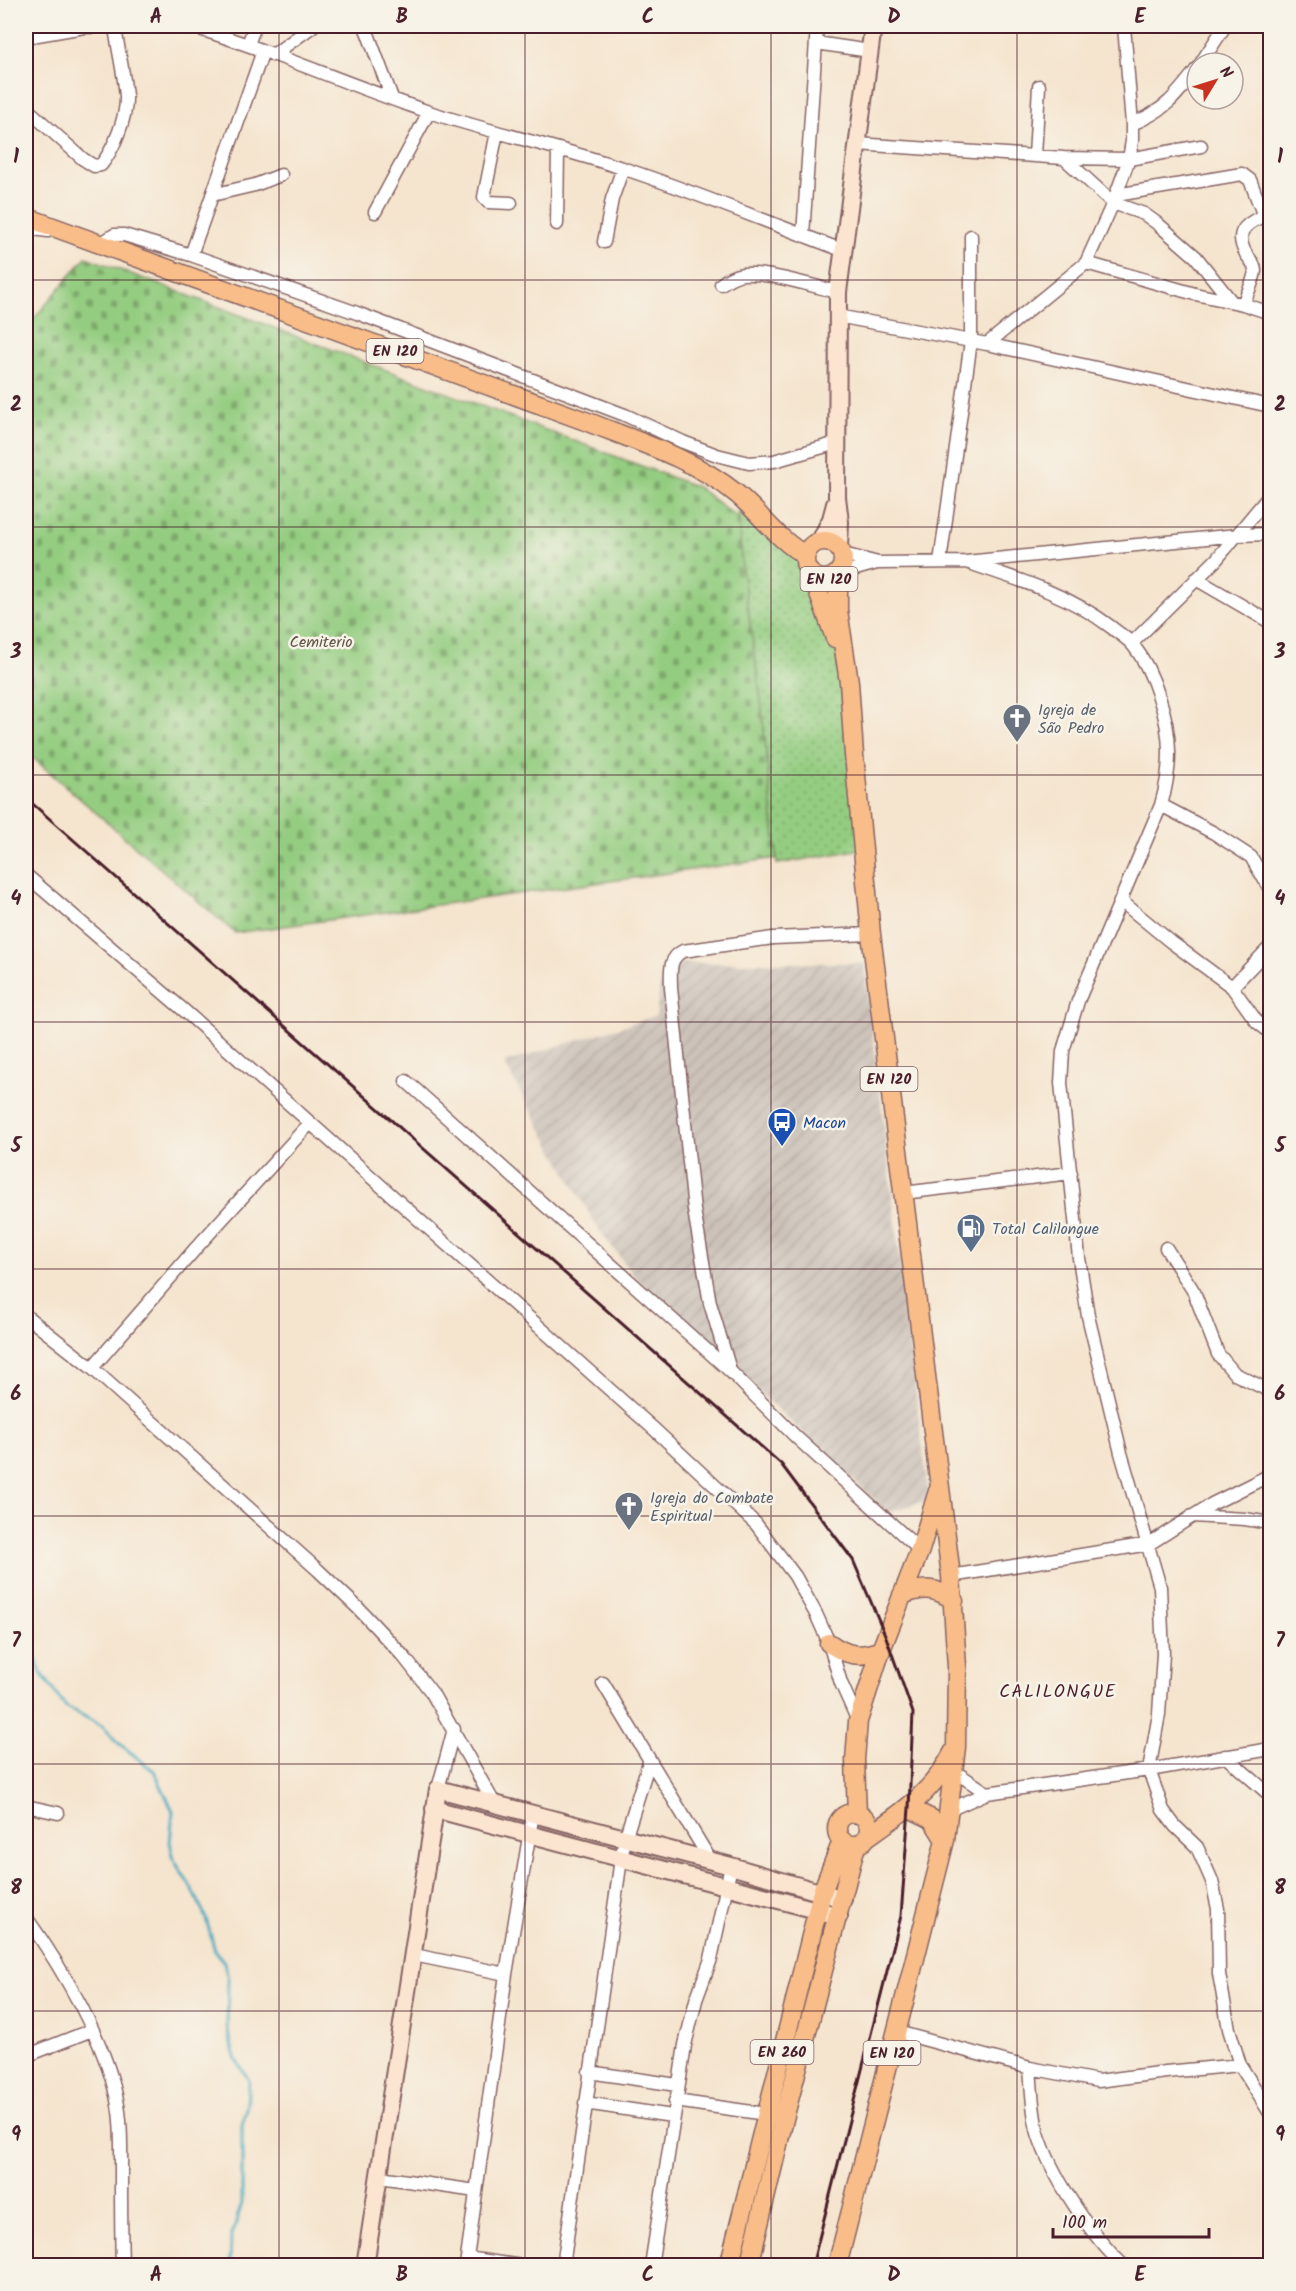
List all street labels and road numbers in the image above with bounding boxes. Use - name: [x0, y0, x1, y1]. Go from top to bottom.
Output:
- road number: EN 120: [366, 339, 424, 363]
- road number: EN 120: [800, 567, 858, 591]
- road number: EN 120: [860, 1067, 918, 1091]
- road number: EN 260: [750, 2040, 814, 2064]
- road number: EN 120: [864, 2041, 920, 2065]

